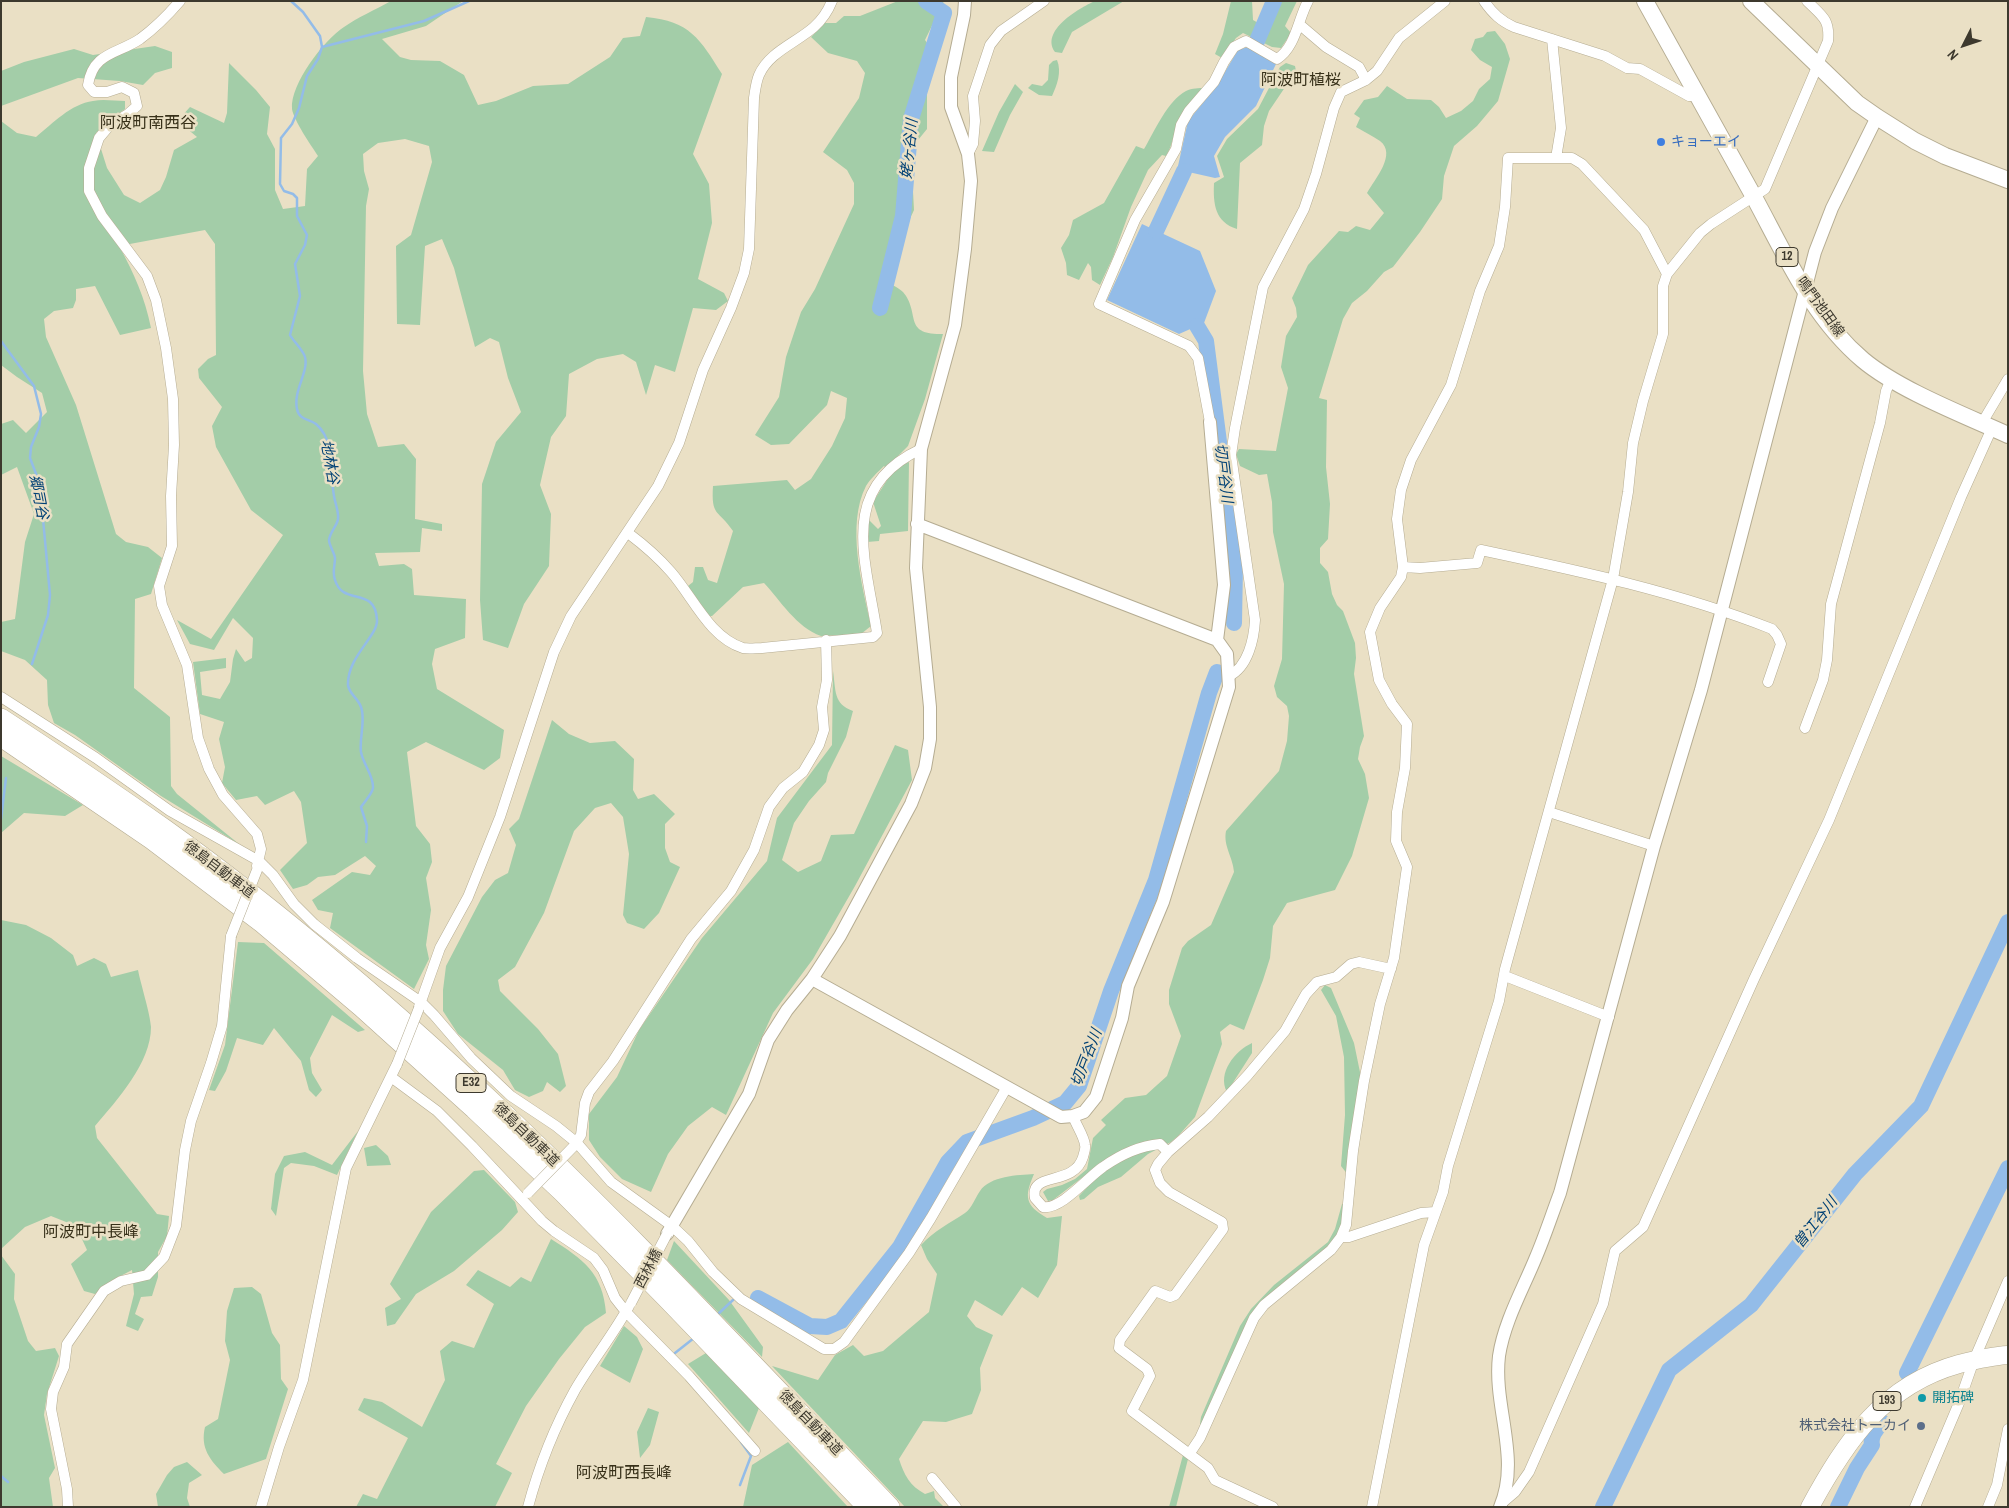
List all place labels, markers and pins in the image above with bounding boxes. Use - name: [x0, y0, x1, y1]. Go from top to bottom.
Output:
- place label: キョーエイ: [1671, 134, 1741, 150]
- marker: キョーエイ: [1655, 136, 1667, 148]
- place label: 開拓碑: [1932, 1390, 1974, 1406]
- marker: 開拓碑: [1916, 1392, 1928, 1404]
- place label: 株式会社トーカイ: [1799, 1418, 1911, 1434]
- marker: 株式会社トーカイ: [1915, 1420, 1927, 1432]

